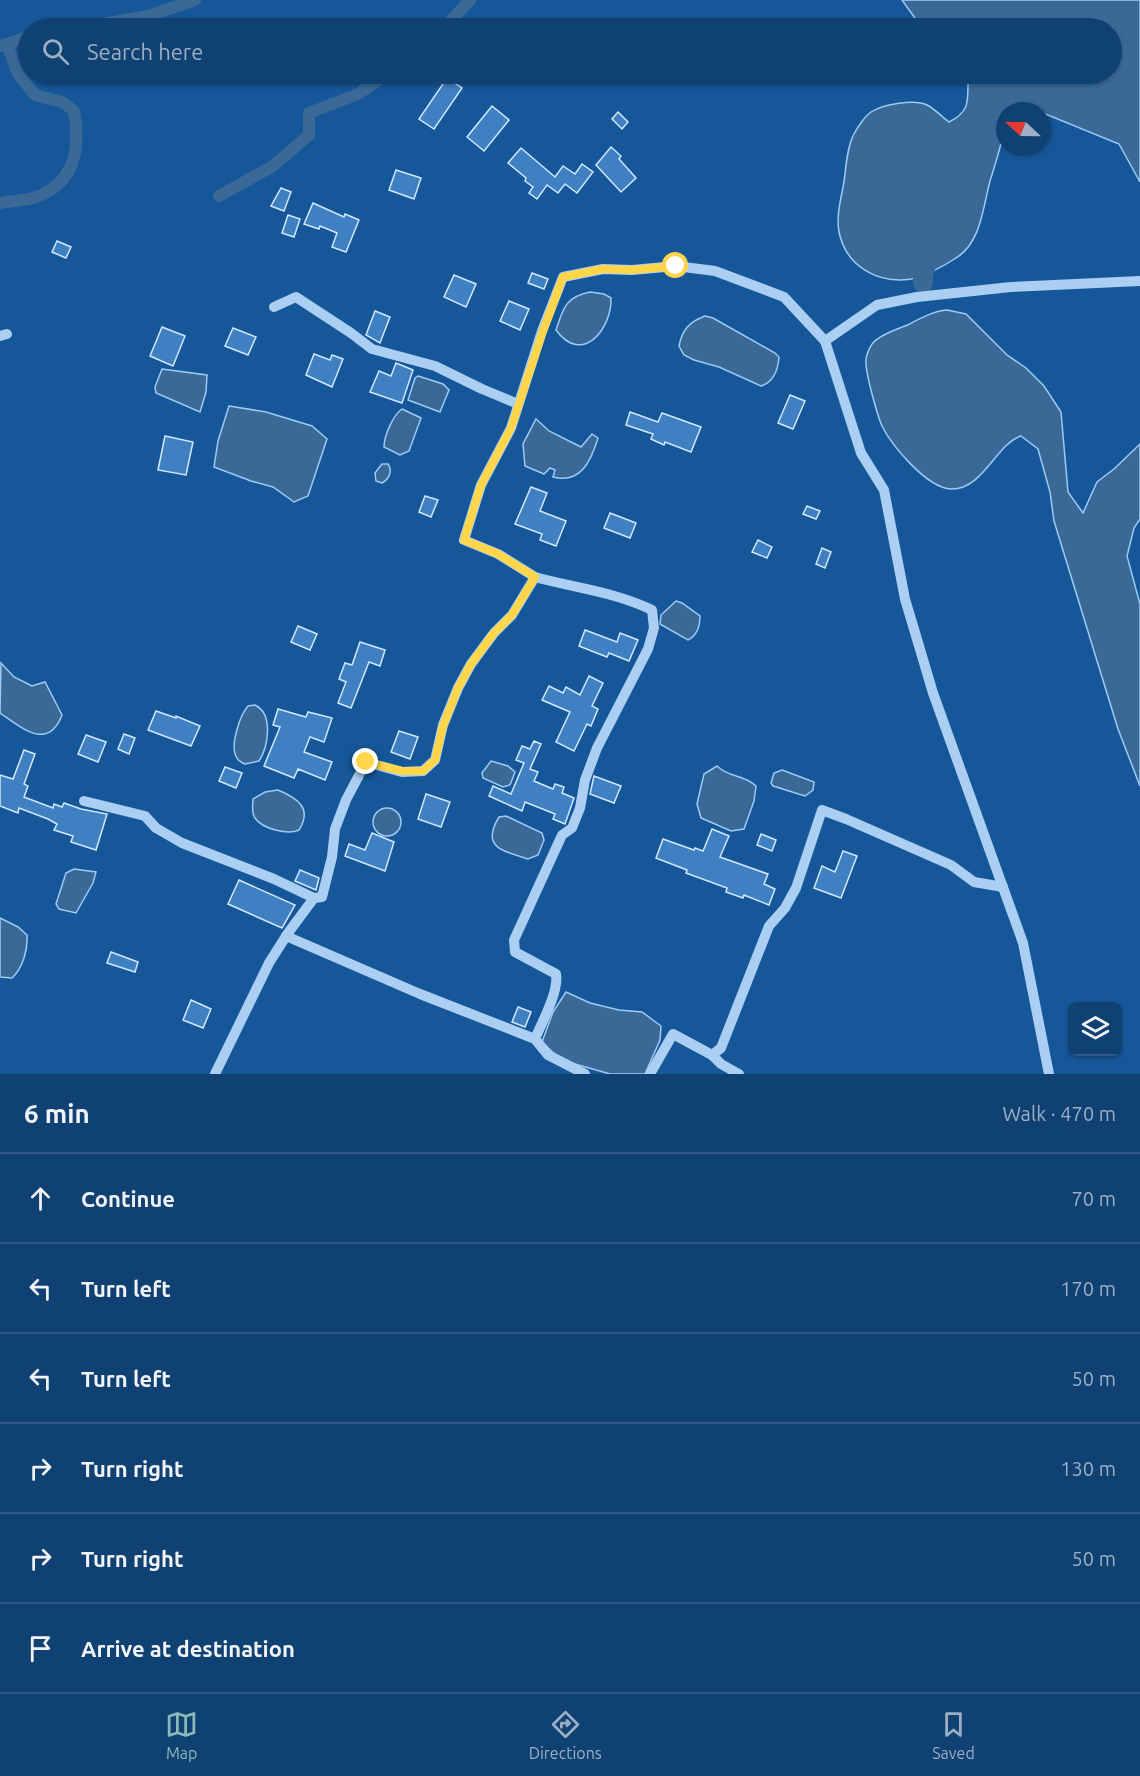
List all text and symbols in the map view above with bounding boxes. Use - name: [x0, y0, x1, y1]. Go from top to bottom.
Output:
- search box: [18, 18, 1122, 84]
- icon: search: [39, 35, 72, 68]
- text: Search here: [87, 39, 203, 64]
- north arrow: [996, 102, 1050, 156]
- route start: [662, 252, 688, 278]
- route end: [352, 748, 378, 774]
- map controls: [1068, 1002, 1122, 1056]
- button: layers: [1068, 1002, 1122, 1056]
- text: 6 min: [24, 1099, 90, 1128]
- text: Walk · 470 m: [1003, 1102, 1116, 1125]
- icon: ahead: [24, 1182, 57, 1215]
- text: Continue: [81, 1186, 175, 1211]
- text: 70 m: [1072, 1187, 1116, 1210]
- icon: left: [24, 1272, 57, 1305]
- text: Turn left: [81, 1276, 171, 1301]
- text: 170 m: [1060, 1277, 1116, 1300]
- icon: left: [24, 1362, 57, 1395]
- text: Turn left: [81, 1366, 171, 1391]
- text: 50 m: [1072, 1367, 1116, 1390]
- icon: right: [24, 1452, 57, 1485]
- text: Turn right: [81, 1456, 183, 1481]
- text: 130 m: [1060, 1457, 1116, 1480]
- icon: right: [24, 1542, 57, 1575]
- text: Turn right: [81, 1546, 183, 1571]
- text: 50 m: [1072, 1547, 1116, 1570]
- icon: arrive: [24, 1632, 57, 1665]
- text: Arrive at destination: [81, 1636, 295, 1661]
- tab: Map: [165, 1708, 198, 1762]
- tab: Directions: [529, 1708, 602, 1762]
- tab: Saved: [932, 1708, 975, 1762]

